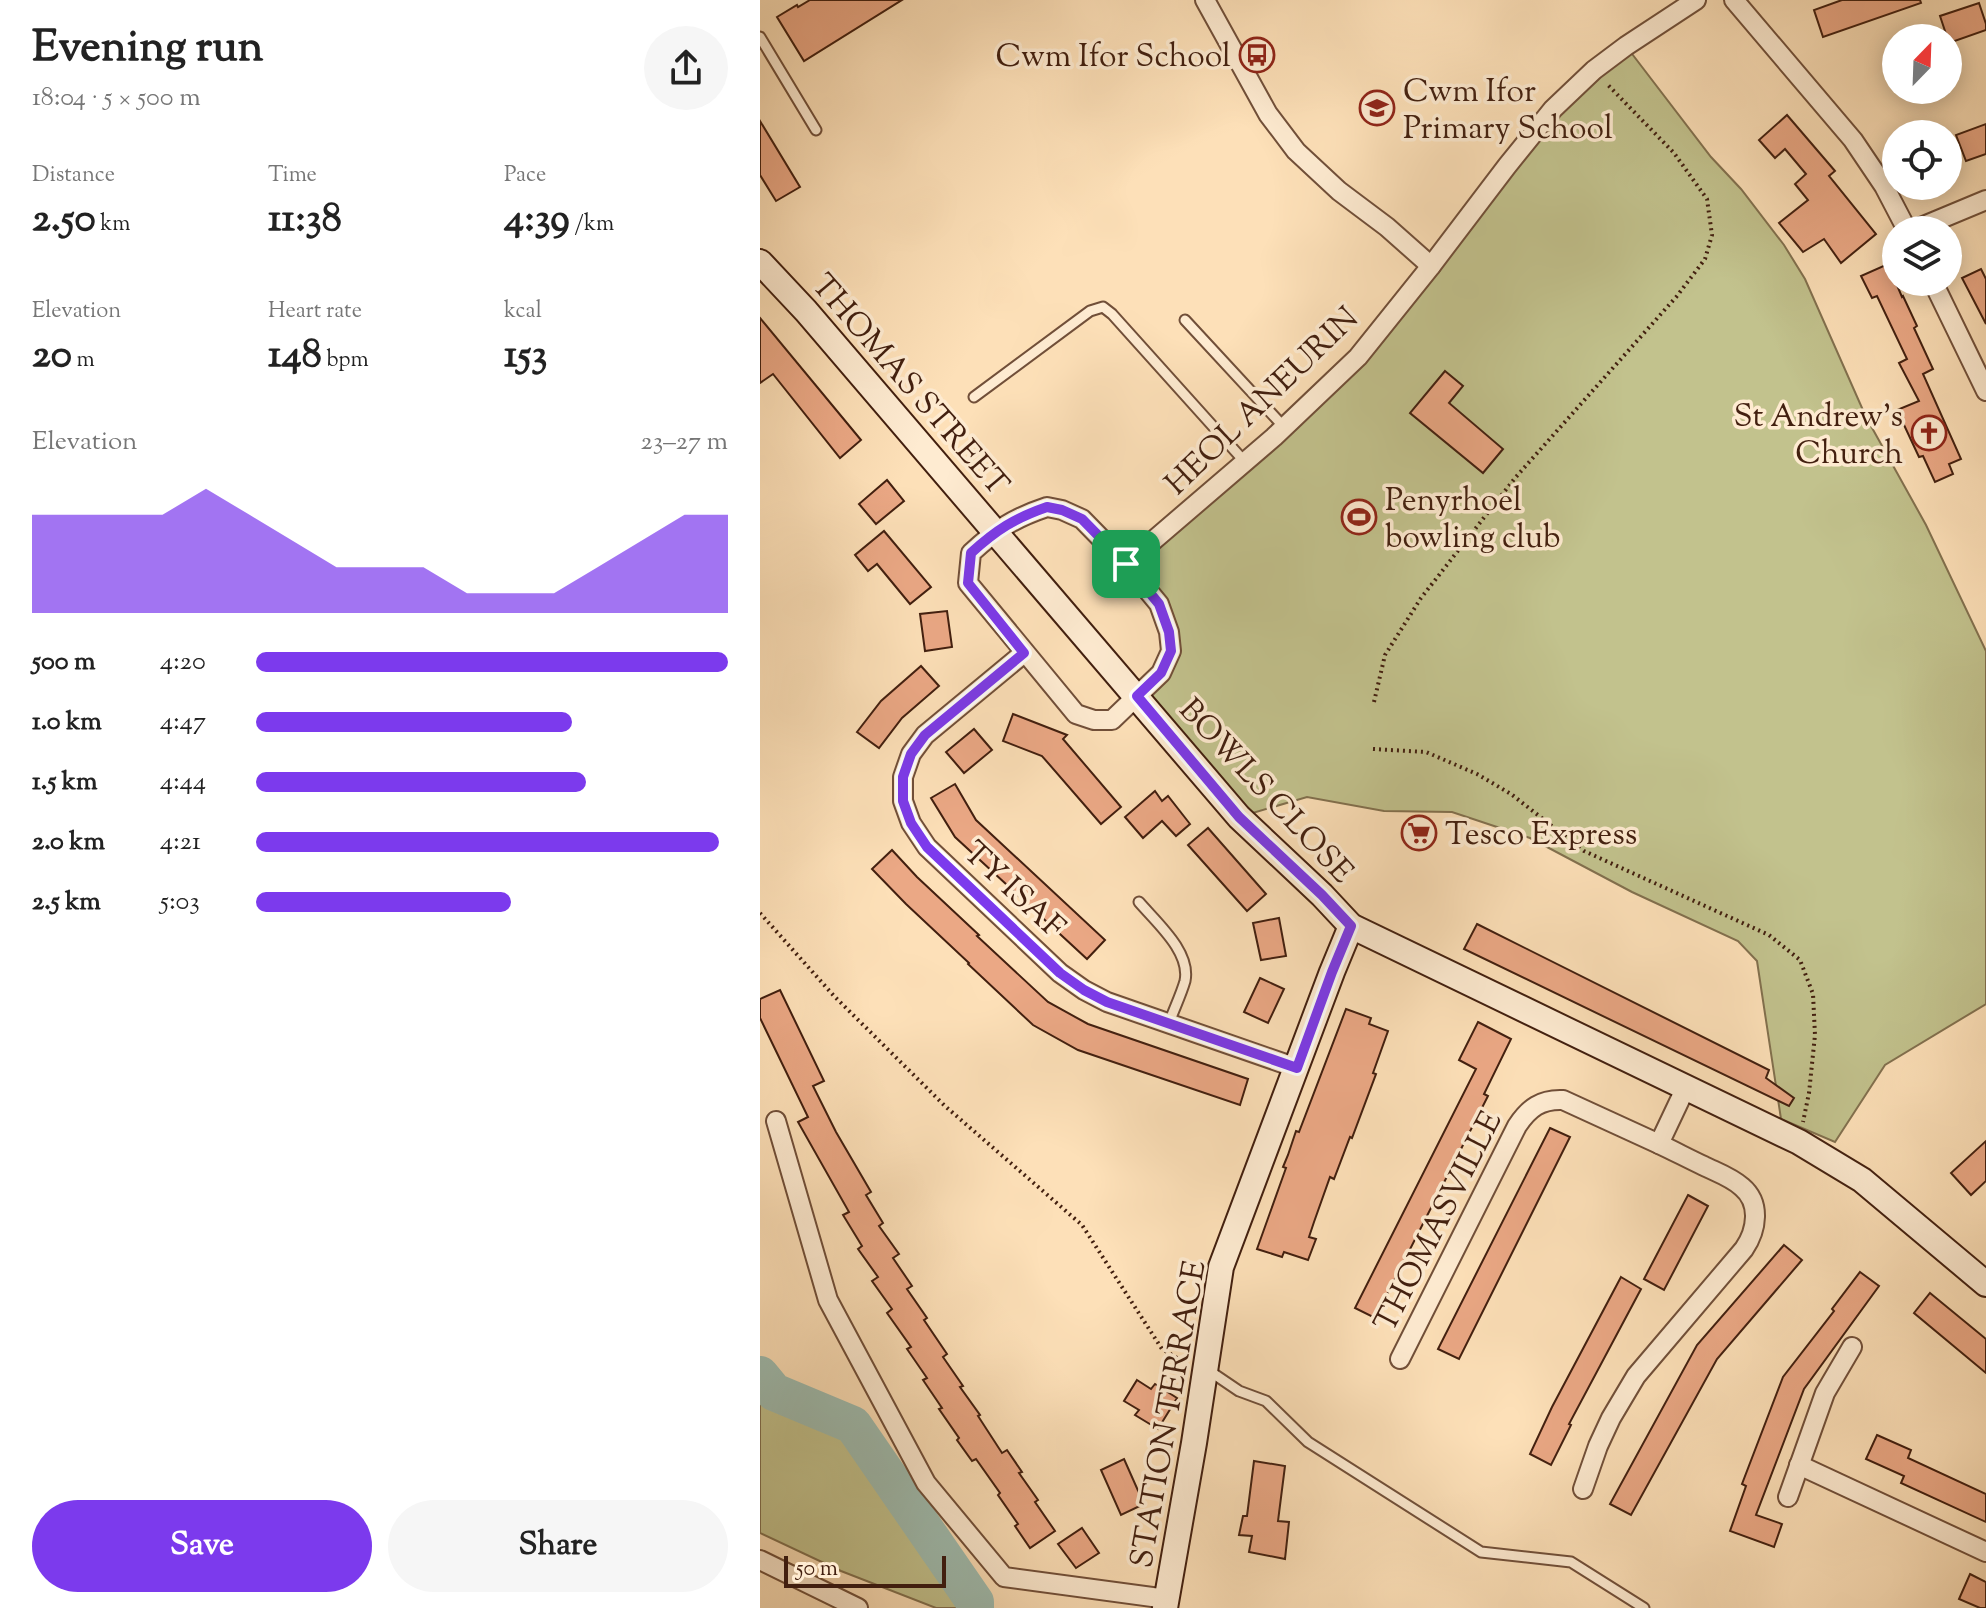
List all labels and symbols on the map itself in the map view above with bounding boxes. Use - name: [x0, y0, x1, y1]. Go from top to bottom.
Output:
- north arrow: [1882, 24, 1962, 104]
- place label: Cwm Ifor School: [996, 35, 1231, 81]
- bus stop icon: Cwm Ifor School: [1238, 36, 1276, 74]
- place label: Cwm Ifor Primary School: [1403, 70, 1613, 153]
- school or university icon: Cwm Ifor Primary School: [1358, 89, 1396, 127]
- street label: THOMAS STREET: [799, 265, 1018, 507]
- street label: HEOL ANEURIN: [1156, 297, 1370, 507]
- place label: St Andrew's Church: [1733, 395, 1903, 478]
- church icon: St Andrew's Church: [1910, 414, 1948, 452]
- place label: Penyrhoel bowling club: [1385, 479, 1560, 562]
- sports icon: Penyrhoel bowling club: [1340, 498, 1378, 536]
- pin: [1092, 530, 1160, 598]
- street label: BOWLS CLOSE: [1167, 689, 1363, 895]
- place label: Tesco Express: [1445, 813, 1637, 859]
- supermarket icon: Tesco Express: [1400, 814, 1438, 852]
- street label: TY ISAF: [952, 832, 1074, 951]
- street label: THOMASVILLE: [1364, 1104, 1515, 1341]
- street label: STATION TERRACE: [1120, 1257, 1220, 1572]
- scale bar: [784, 1552, 946, 1588]

